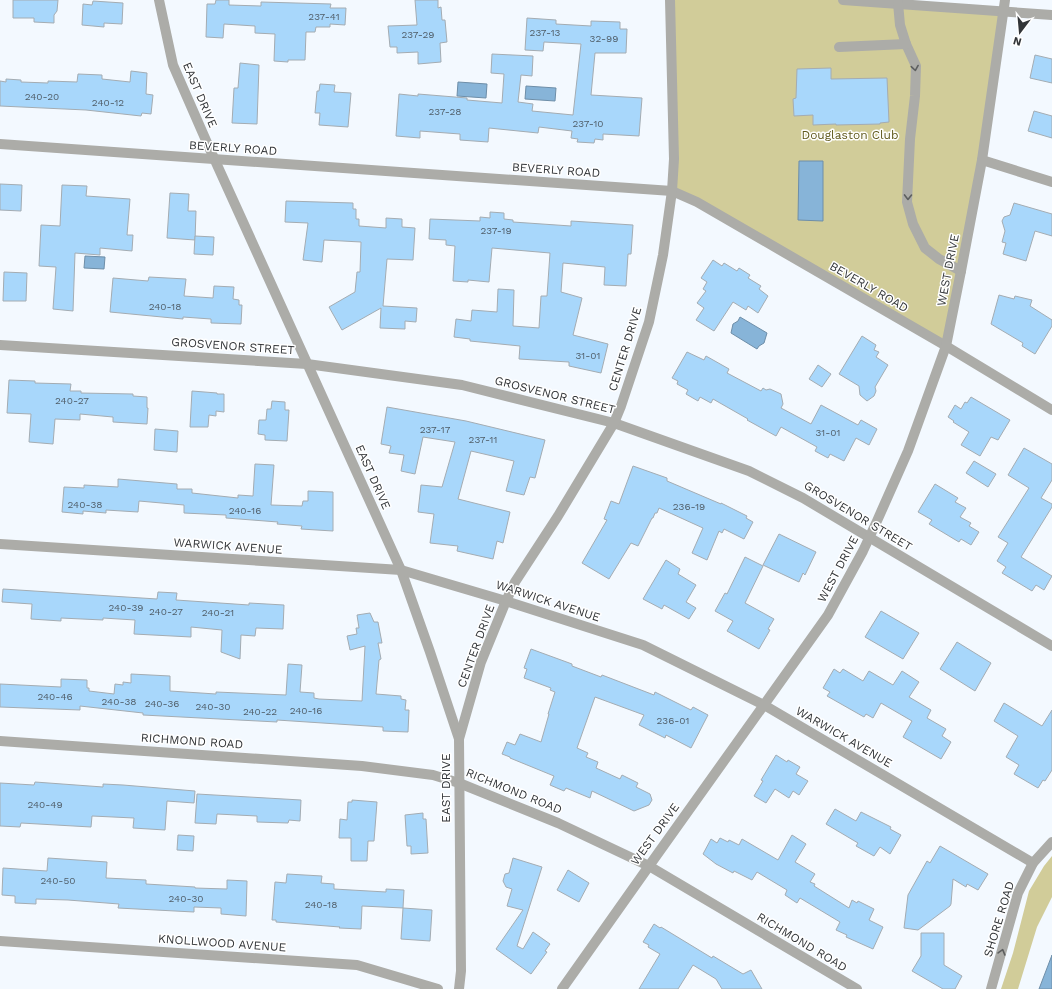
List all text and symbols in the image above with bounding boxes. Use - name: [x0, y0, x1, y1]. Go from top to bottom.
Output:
- house number: 237-41: [308, 11, 340, 22]
- north arrow: [1000, 12, 1040, 52]
- house number: 237-13: [530, 27, 561, 38]
- house number: 237-29: [401, 29, 435, 40]
- house number: 32-99: [590, 33, 618, 44]
- text: N: [1012, 34, 1023, 49]
- street label: EAST DRIVE: [180, 60, 220, 130]
- one-way arrow: [910, 64, 919, 71]
- house number: 240-20: [25, 91, 59, 102]
- house number: 240-12: [92, 97, 124, 108]
- house number: 237-28: [428, 106, 462, 117]
- house number: 237-10: [572, 118, 604, 129]
- park label: Douglaston Club: [801, 128, 899, 142]
- street label: BEVERLY ROAD: [188, 138, 278, 158]
- street label: BEVERLY ROAD: [511, 160, 601, 180]
- one-way arrow: [904, 194, 912, 200]
- house number: 237-19: [480, 225, 512, 236]
- street label: WEST DRIVE: [934, 232, 962, 307]
- street label: BEVERLY ROAD: [827, 259, 911, 315]
- house number: 240-18: [149, 301, 181, 312]
- street label: CENTER DRIVE: [606, 305, 645, 393]
- street label: GROSVENOR STREET: [171, 335, 295, 357]
- house number: 31-01: [576, 350, 600, 361]
- street label: GROSVENOR STREET: [493, 373, 617, 417]
- house number: 240-27: [55, 395, 89, 406]
- house number: 237-17: [420, 424, 451, 435]
- house number: 31-01: [816, 427, 840, 438]
- house number: 237-11: [469, 434, 497, 445]
- street label: EAST DRIVE: [352, 442, 394, 512]
- street label: GROSVENOR STREET: [801, 478, 915, 554]
- house number: 240-38: [68, 499, 102, 510]
- house number: 236-19: [673, 501, 705, 512]
- house number: 240-16: [229, 505, 261, 516]
- street label: WEST DRIVE: [815, 533, 862, 605]
- street label: WARWICK AVENUE: [173, 535, 283, 557]
- street label: WARWICK AVENUE: [494, 577, 602, 625]
- house number: 240-39: [109, 602, 143, 613]
- street label: CENTER DRIVE: [454, 602, 498, 689]
- house number: 240-27: [149, 606, 183, 617]
- house number: 240-21: [202, 607, 234, 618]
- house number: 240-46: [37, 691, 73, 702]
- house number: 240-38: [102, 696, 136, 707]
- house number: 240-36: [145, 698, 179, 709]
- house number: 240-30: [196, 701, 230, 712]
- street label: WARWICK AVENUE: [793, 704, 895, 771]
- house number: 240-16: [290, 705, 322, 716]
- house number: 240-22: [243, 706, 277, 717]
- house number: 236-01: [657, 715, 689, 726]
- street label: RICHMOND ROAD: [140, 730, 244, 752]
- street label: EAST DRIVE: [439, 753, 453, 823]
- street label: RICHMOND ROAD: [464, 765, 564, 817]
- house number: 240-49: [27, 799, 63, 810]
- street label: WEST DRIVE: [628, 800, 682, 868]
- house number: 240-50: [41, 875, 76, 886]
- street label: SHORE ROAD: [981, 879, 1017, 959]
- house number: 240-30: [169, 893, 203, 904]
- house number: 240-18: [305, 899, 337, 910]
- street label: RICHMOND ROAD: [754, 910, 850, 974]
- street label: KNOLLWOOD AVENUE: [157, 932, 287, 954]
- one-way arrow: [997, 948, 1006, 955]

